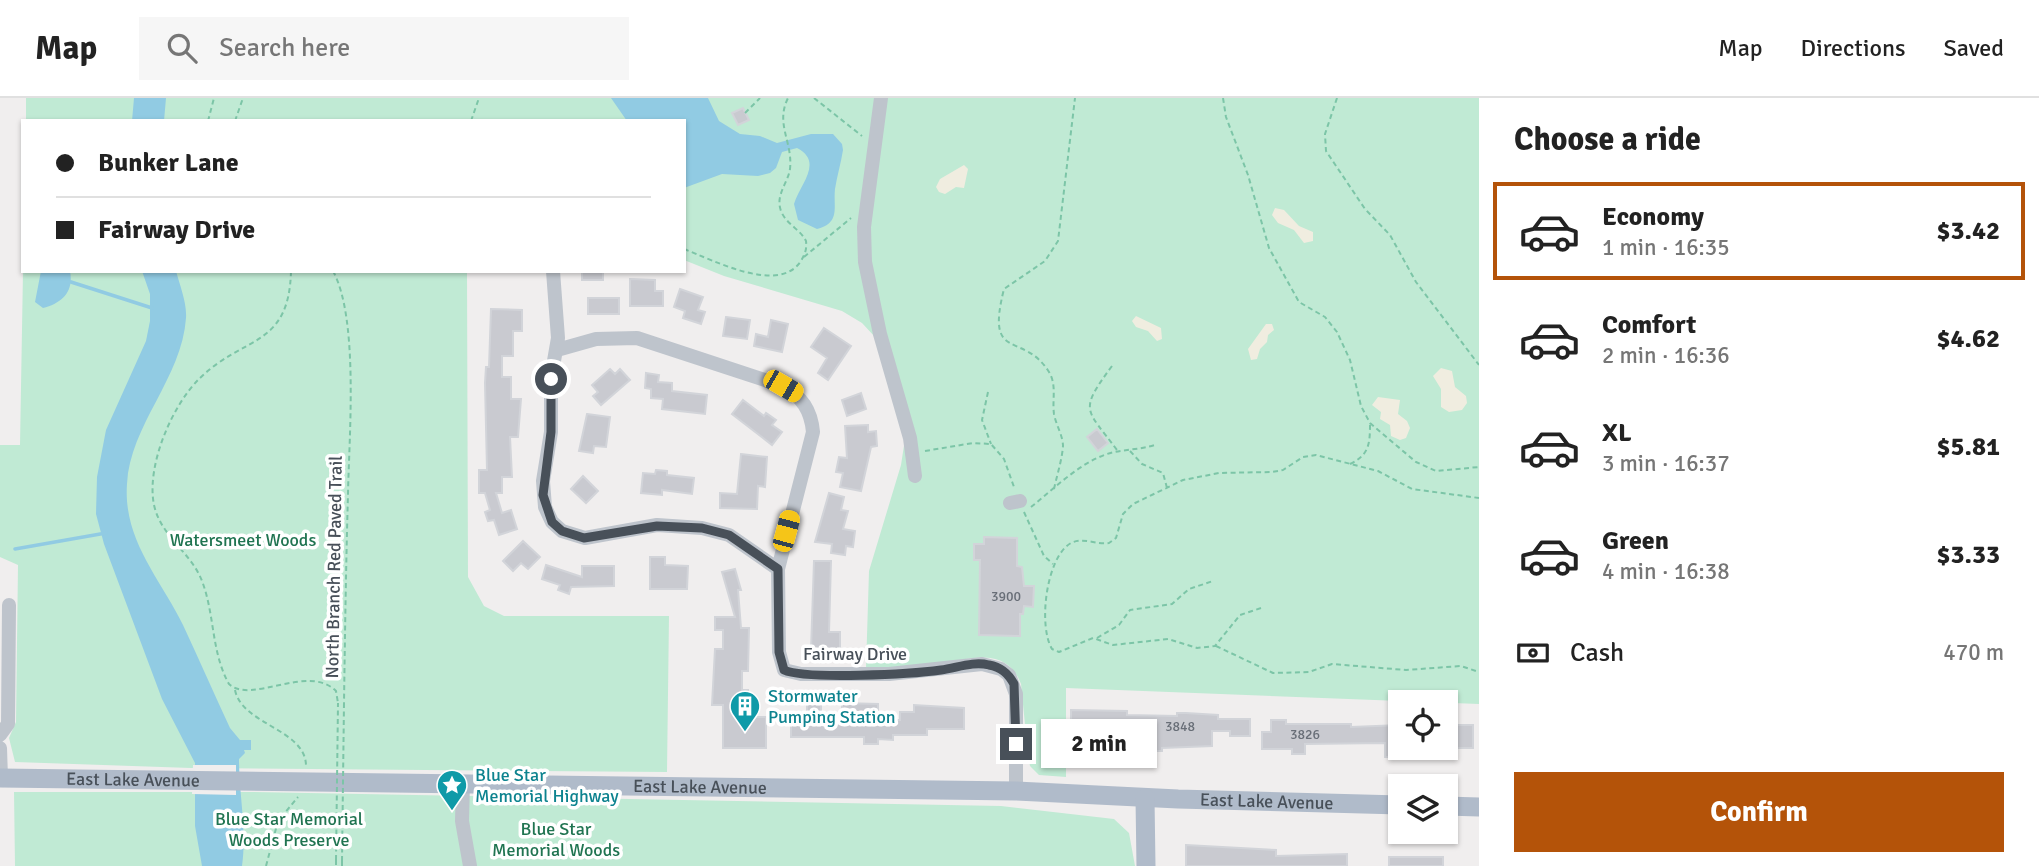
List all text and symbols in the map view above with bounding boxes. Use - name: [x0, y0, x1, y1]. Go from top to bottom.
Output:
- search box: [139, 17, 629, 80]
- text: Map: [35, 28, 97, 69]
- icon: search: [163, 29, 201, 67]
- text: Search here: [219, 32, 350, 64]
- text: Map: [1718, 33, 1763, 63]
- text: Directions: [1801, 33, 1906, 63]
- text: Saved: [1944, 33, 2004, 63]
- text: Choose a ride: [1514, 120, 1701, 159]
- text: Bunker Lane: [98, 147, 239, 179]
- icon: car: [1518, 200, 1581, 263]
- text: Economy: [1602, 201, 1704, 233]
- text: Fairway Drive: [98, 214, 255, 246]
- text: $3.42: [1936, 215, 2000, 247]
- text: 1 min · 16:35: [1602, 233, 1730, 262]
- icon: car: [1518, 308, 1581, 371]
- text: Comfort: [1602, 309, 1696, 341]
- text: $4.62: [1936, 323, 2000, 355]
- text: 2 min · 16:36: [1602, 341, 1730, 370]
- route start: [535, 363, 567, 395]
- car: [760, 366, 807, 406]
- icon: car: [1518, 416, 1581, 479]
- text: XL: [1602, 417, 1632, 449]
- text: $5.81: [1936, 431, 2000, 463]
- text: 3 min · 16:37: [1602, 449, 1730, 478]
- street label: North Branch Red Paved Trail: [321, 455, 347, 679]
- car: [771, 508, 802, 554]
- icon: car: [1518, 524, 1581, 587]
- text: Green: [1602, 525, 1669, 557]
- park label: Watersmeet Woods: [170, 529, 316, 551]
- text: $3.33: [1936, 539, 2000, 571]
- text: 4 min · 16:38: [1602, 557, 1730, 586]
- house number: 3900: [991, 588, 1021, 605]
- icon: cash: [1514, 634, 1552, 672]
- text: Cash: [1570, 637, 1624, 669]
- text: 470 m: [1943, 638, 2004, 667]
- street label: Fairway Drive: [803, 643, 907, 665]
- place label: Stormwater Pumping Station: [768, 685, 896, 728]
- building icon: Stormwater Pumping Station: [728, 689, 762, 733]
- map controls: [1388, 690, 1458, 844]
- button: locate: [1388, 690, 1458, 760]
- house number: 3848: [1165, 718, 1195, 735]
- callout: 2 min: [1040, 720, 1156, 768]
- house number: 3826: [1290, 726, 1320, 743]
- route end: [1000, 728, 1032, 760]
- text: 2 min: [1071, 729, 1127, 758]
- place label: Blue Star Memorial Highway: [475, 764, 619, 807]
- street label: East Lake Avenue: [66, 768, 200, 792]
- place icon: Blue Star Memorial Highway: [435, 768, 469, 812]
- button: Confirm: [1514, 772, 2004, 852]
- button: layers: [1388, 774, 1458, 844]
- street label: East Lake Avenue: [633, 775, 767, 799]
- street label: East Lake Avenue: [1200, 789, 1334, 814]
- park label: Blue Star Memorial Woods Preserve: [215, 808, 363, 851]
- park label: Blue Star Memorial Woods: [492, 818, 620, 861]

